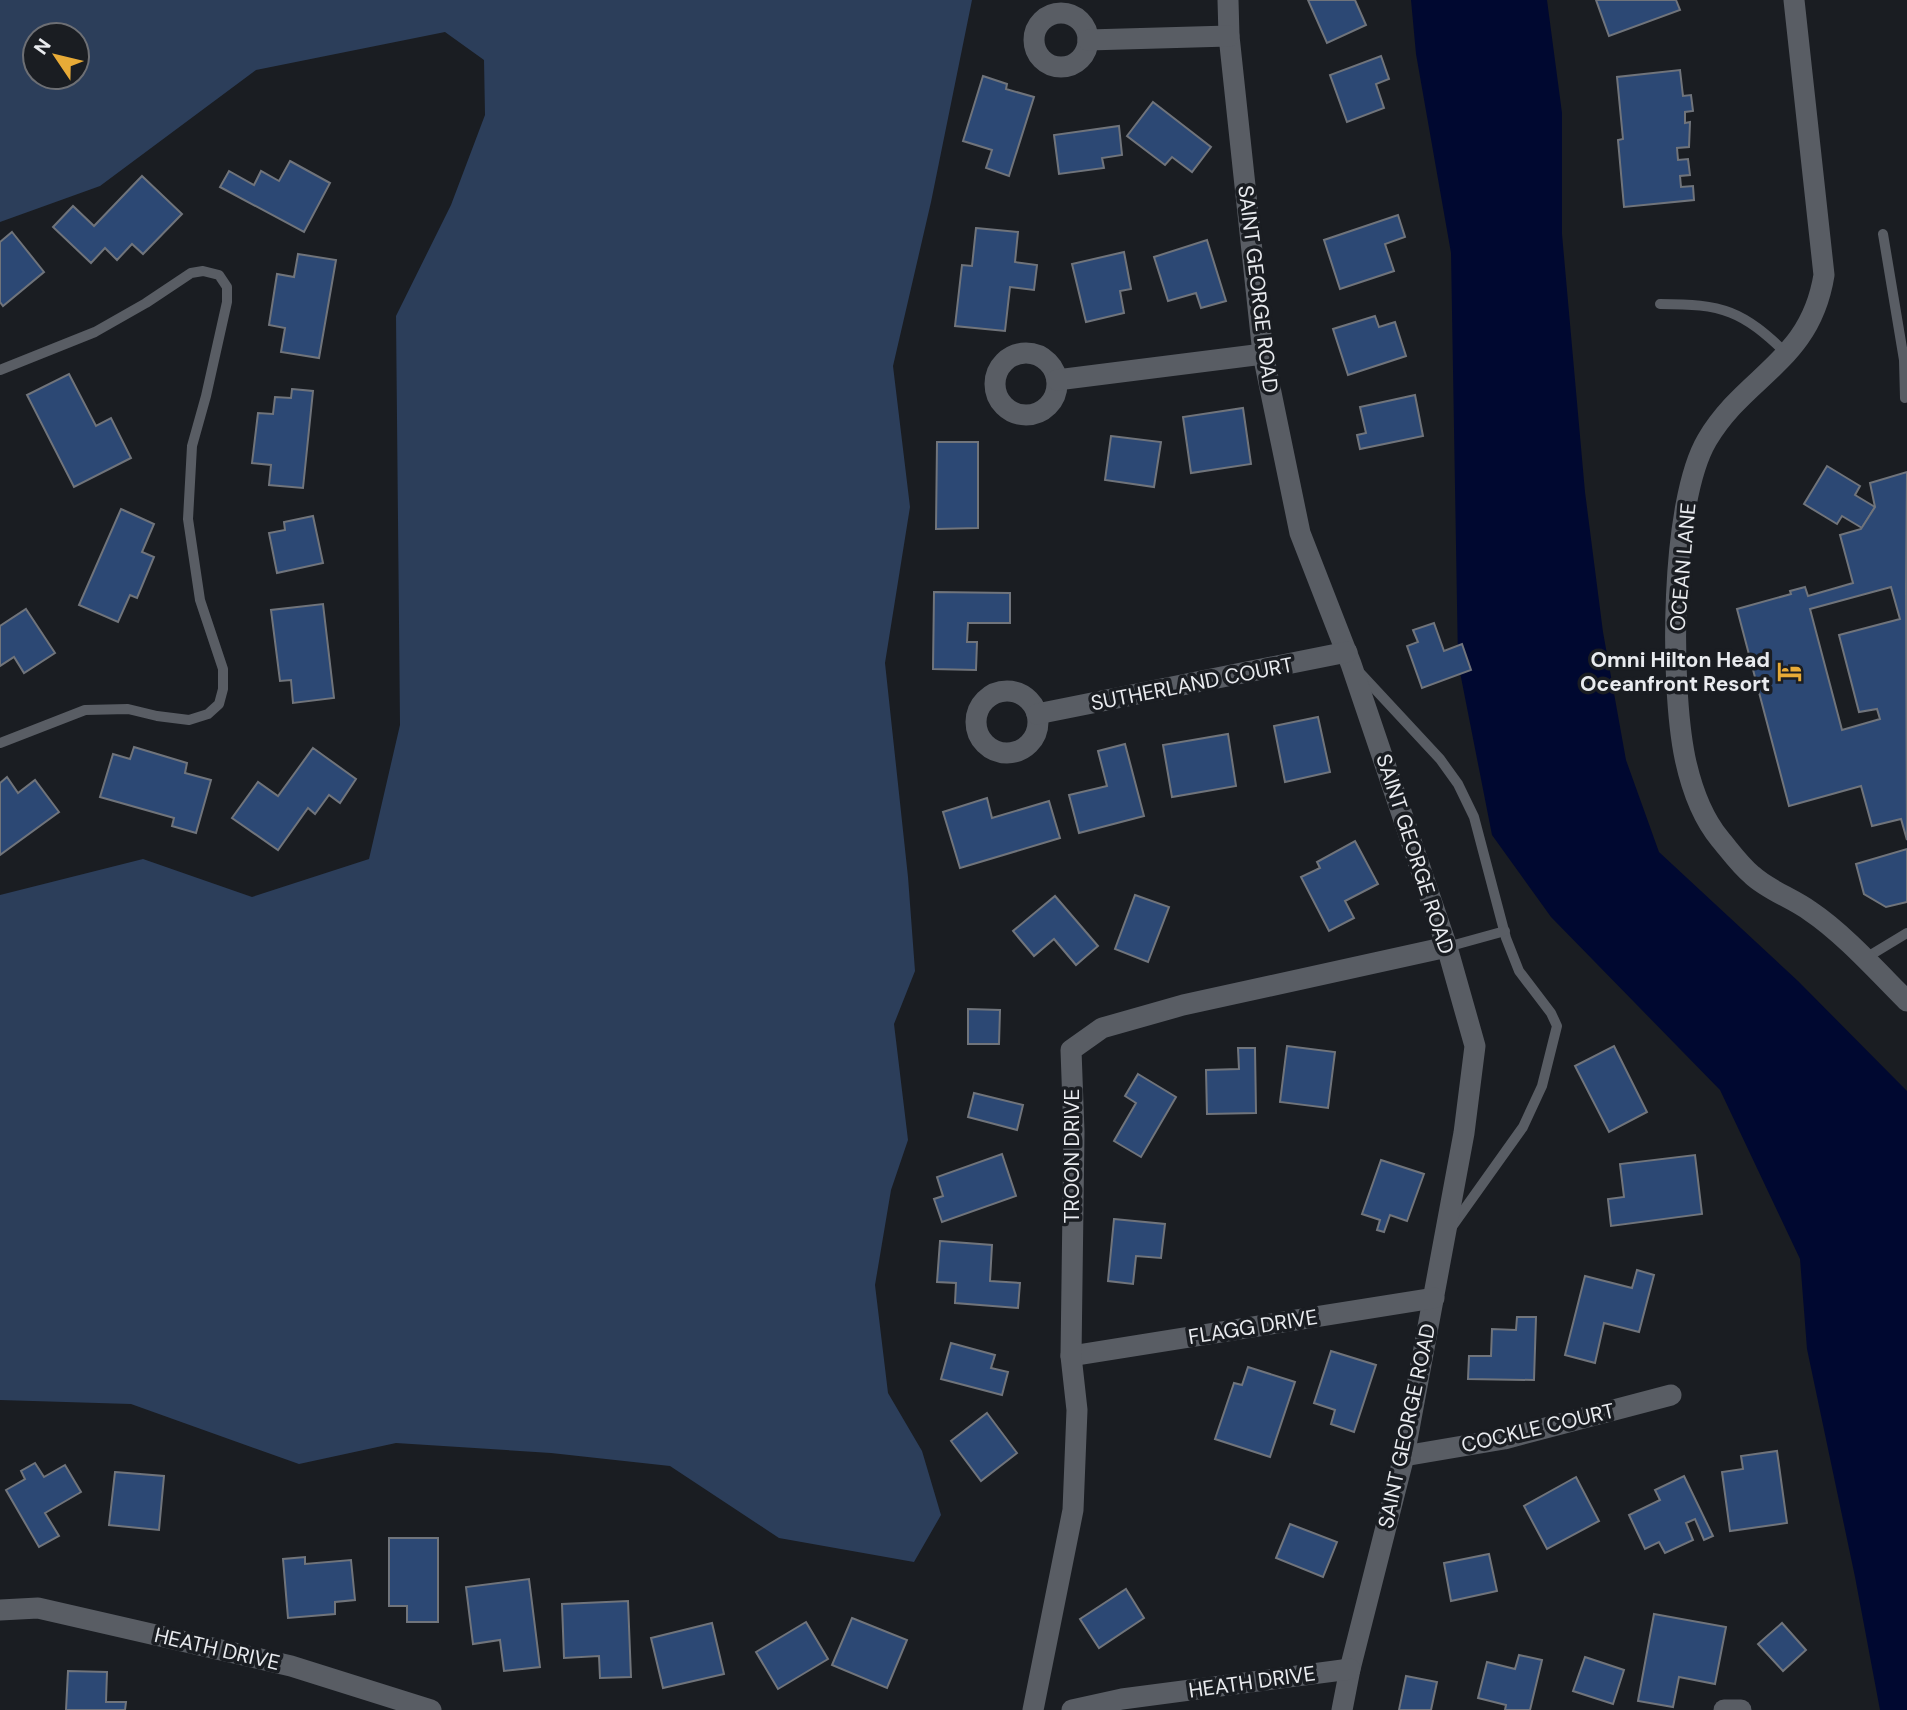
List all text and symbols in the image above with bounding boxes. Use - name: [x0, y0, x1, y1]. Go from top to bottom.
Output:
- north arrow: [21, 21, 91, 91]
- text: N: [28, 34, 57, 59]
- street label: SAINT GEORGE ROAD: [1231, 184, 1285, 394]
- street label: OCEAN LANE: [1663, 502, 1703, 632]
- place label: Omni Hilton Head Oceanfront Resort: [1580, 646, 1770, 698]
- street label: SUTHERLAND COURT: [1089, 651, 1296, 717]
- hotel icon: Omni Hilton Head Oceanfront Resort: [1776, 658, 1804, 686]
- street label: SAINT GEORGE ROAD: [1369, 750, 1461, 958]
- street label: TROON DRIVE: [1058, 1089, 1086, 1223]
- street label: FLAGG DRIVE: [1186, 1303, 1320, 1351]
- street label: SAINT GEORGE ROAD: [1372, 1321, 1442, 1531]
- street label: COCKLE COURT: [1459, 1397, 1618, 1459]
- street label: HEATH DRIVE: [152, 1621, 282, 1677]
- street label: HEATH DRIVE: [1187, 1659, 1317, 1705]

